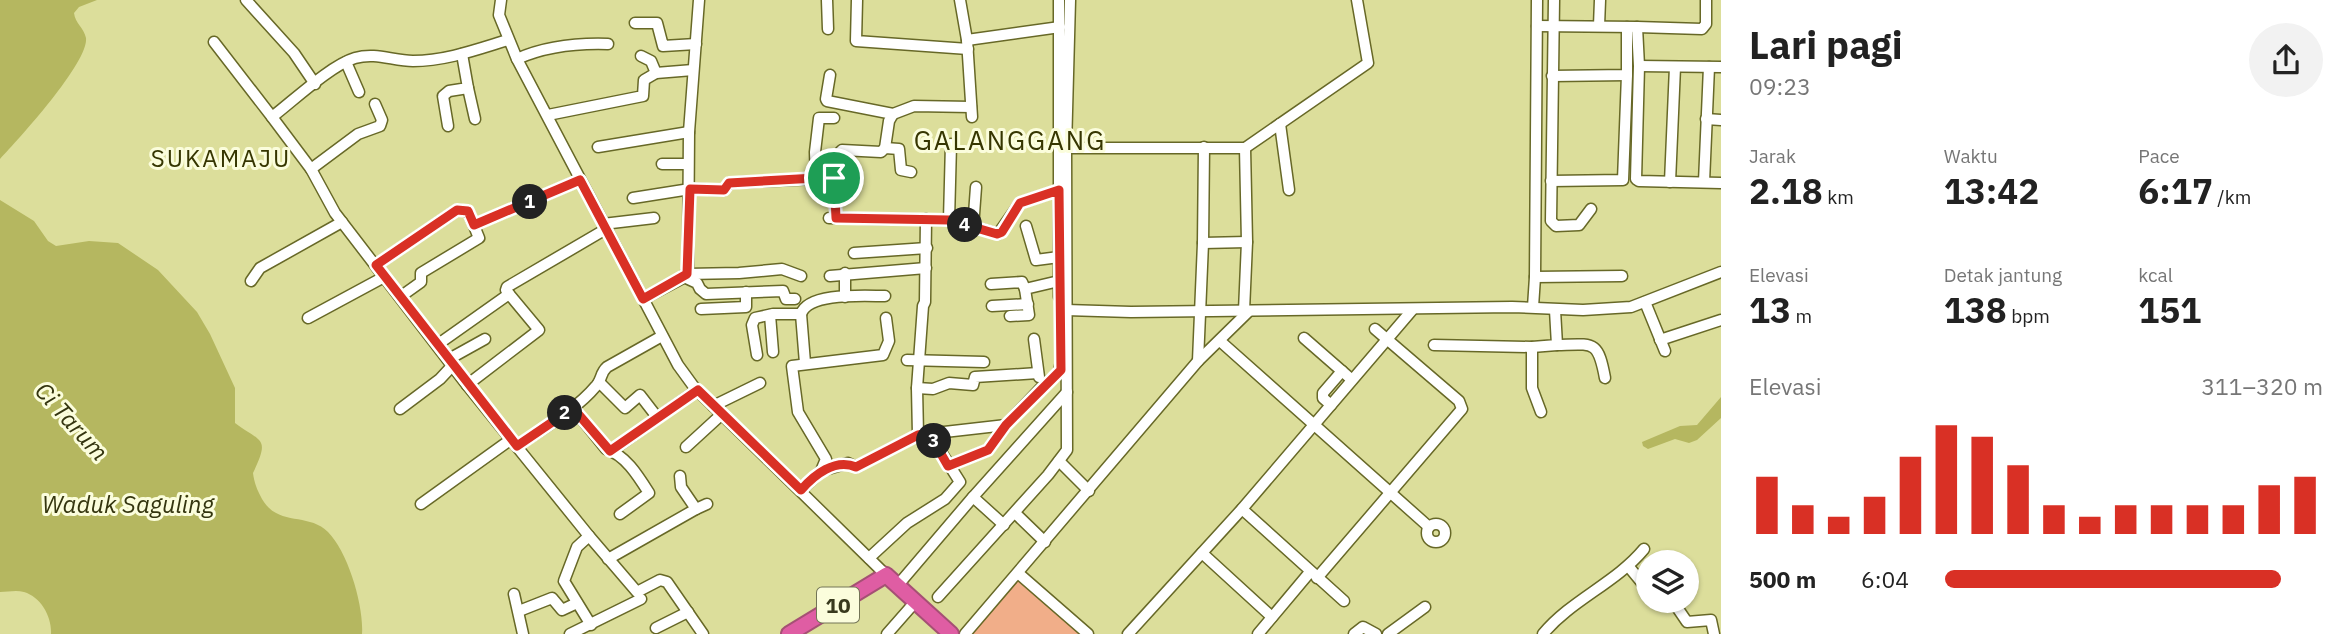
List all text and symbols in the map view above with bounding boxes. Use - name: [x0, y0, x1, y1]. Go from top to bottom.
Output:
- text: Lari pagi: [1749, 20, 1903, 69]
- button: share: [2249, 23, 2323, 97]
- text: 09:23: [1749, 71, 1811, 101]
- district label: GALANGGANG: [914, 123, 1106, 157]
- district label: SUKAMAJU: [151, 142, 291, 174]
- text: Jarak: [1749, 144, 1796, 168]
- text: Waktu: [1944, 144, 1998, 168]
- text: Pace: [2138, 144, 2180, 168]
- pin: [804, 148, 864, 208]
- icon: arrive: [815, 159, 853, 197]
- text: 2.18: [1749, 168, 1823, 214]
- text: 13:42: [1944, 168, 2039, 214]
- text: 6:17: [2138, 168, 2213, 214]
- pin: 1: [512, 184, 548, 220]
- text: km: [1823, 185, 1854, 209]
- text: /km: [2213, 185, 2251, 209]
- text: 1: [524, 189, 535, 213]
- pin: 4: [948, 208, 982, 243]
- text: 4: [959, 212, 970, 236]
- text: Elevasi: [1749, 263, 1809, 287]
- text: Detak jantung: [1944, 263, 2062, 287]
- text: kcal: [2138, 263, 2173, 287]
- text: 13: [1749, 287, 1791, 333]
- text: 138: [1944, 287, 2007, 333]
- text: 151: [2138, 287, 2201, 333]
- text: m: [1791, 304, 1812, 328]
- text: bpm: [2007, 304, 2050, 328]
- text: Elevasi: [1749, 371, 1821, 401]
- text: 311–320 m: [2201, 371, 2323, 401]
- water label: Ci Tarum: [28, 375, 116, 467]
- pin: 2: [548, 396, 582, 430]
- text: 2: [559, 400, 570, 424]
- pin: 3: [916, 424, 951, 458]
- text: 3: [928, 428, 939, 452]
- water label: Waduk Saguling: [42, 488, 216, 520]
- map controls: [1636, 550, 1699, 613]
- button: layers: [1636, 550, 1699, 613]
- text: 500 m: [1749, 564, 1816, 594]
- text: 6:04: [1861, 564, 1909, 594]
- road number: 10: [817, 588, 859, 622]

